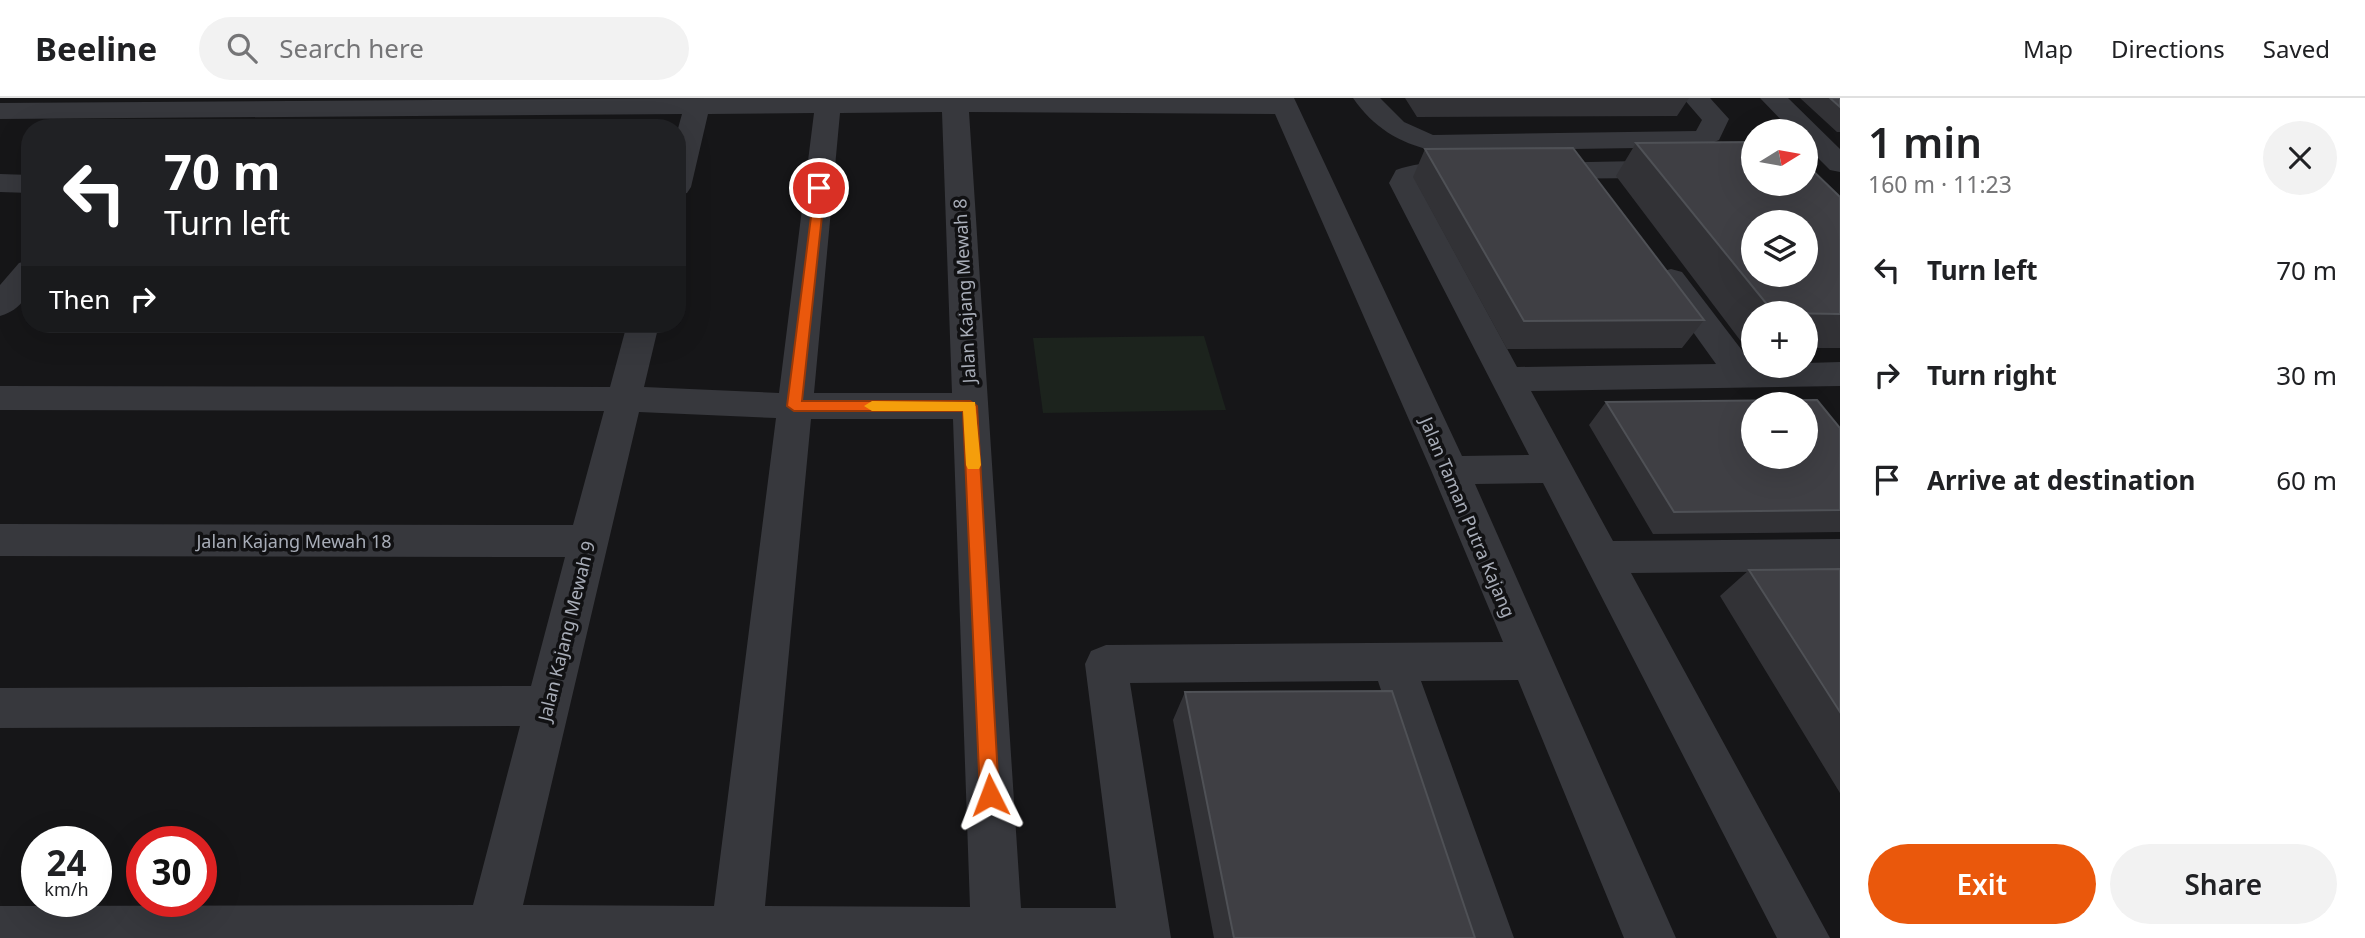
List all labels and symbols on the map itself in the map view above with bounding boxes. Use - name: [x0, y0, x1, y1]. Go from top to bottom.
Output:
- north arrow: [1741, 119, 1818, 196]
- pin: [789, 158, 849, 218]
- street label: Jalan Kajang Mewah 8: [947, 198, 981, 386]
- street label: Jalan Taman Putra Kajang: [1414, 411, 1521, 621]
- street label: Jalan Kajang Mewah 18: [194, 529, 392, 553]
- street label: Jalan Kajang Mewah 9: [532, 538, 600, 726]
- position arrow: [953, 758, 1027, 832]
- speed limit sign: 30: [126, 826, 217, 917]

